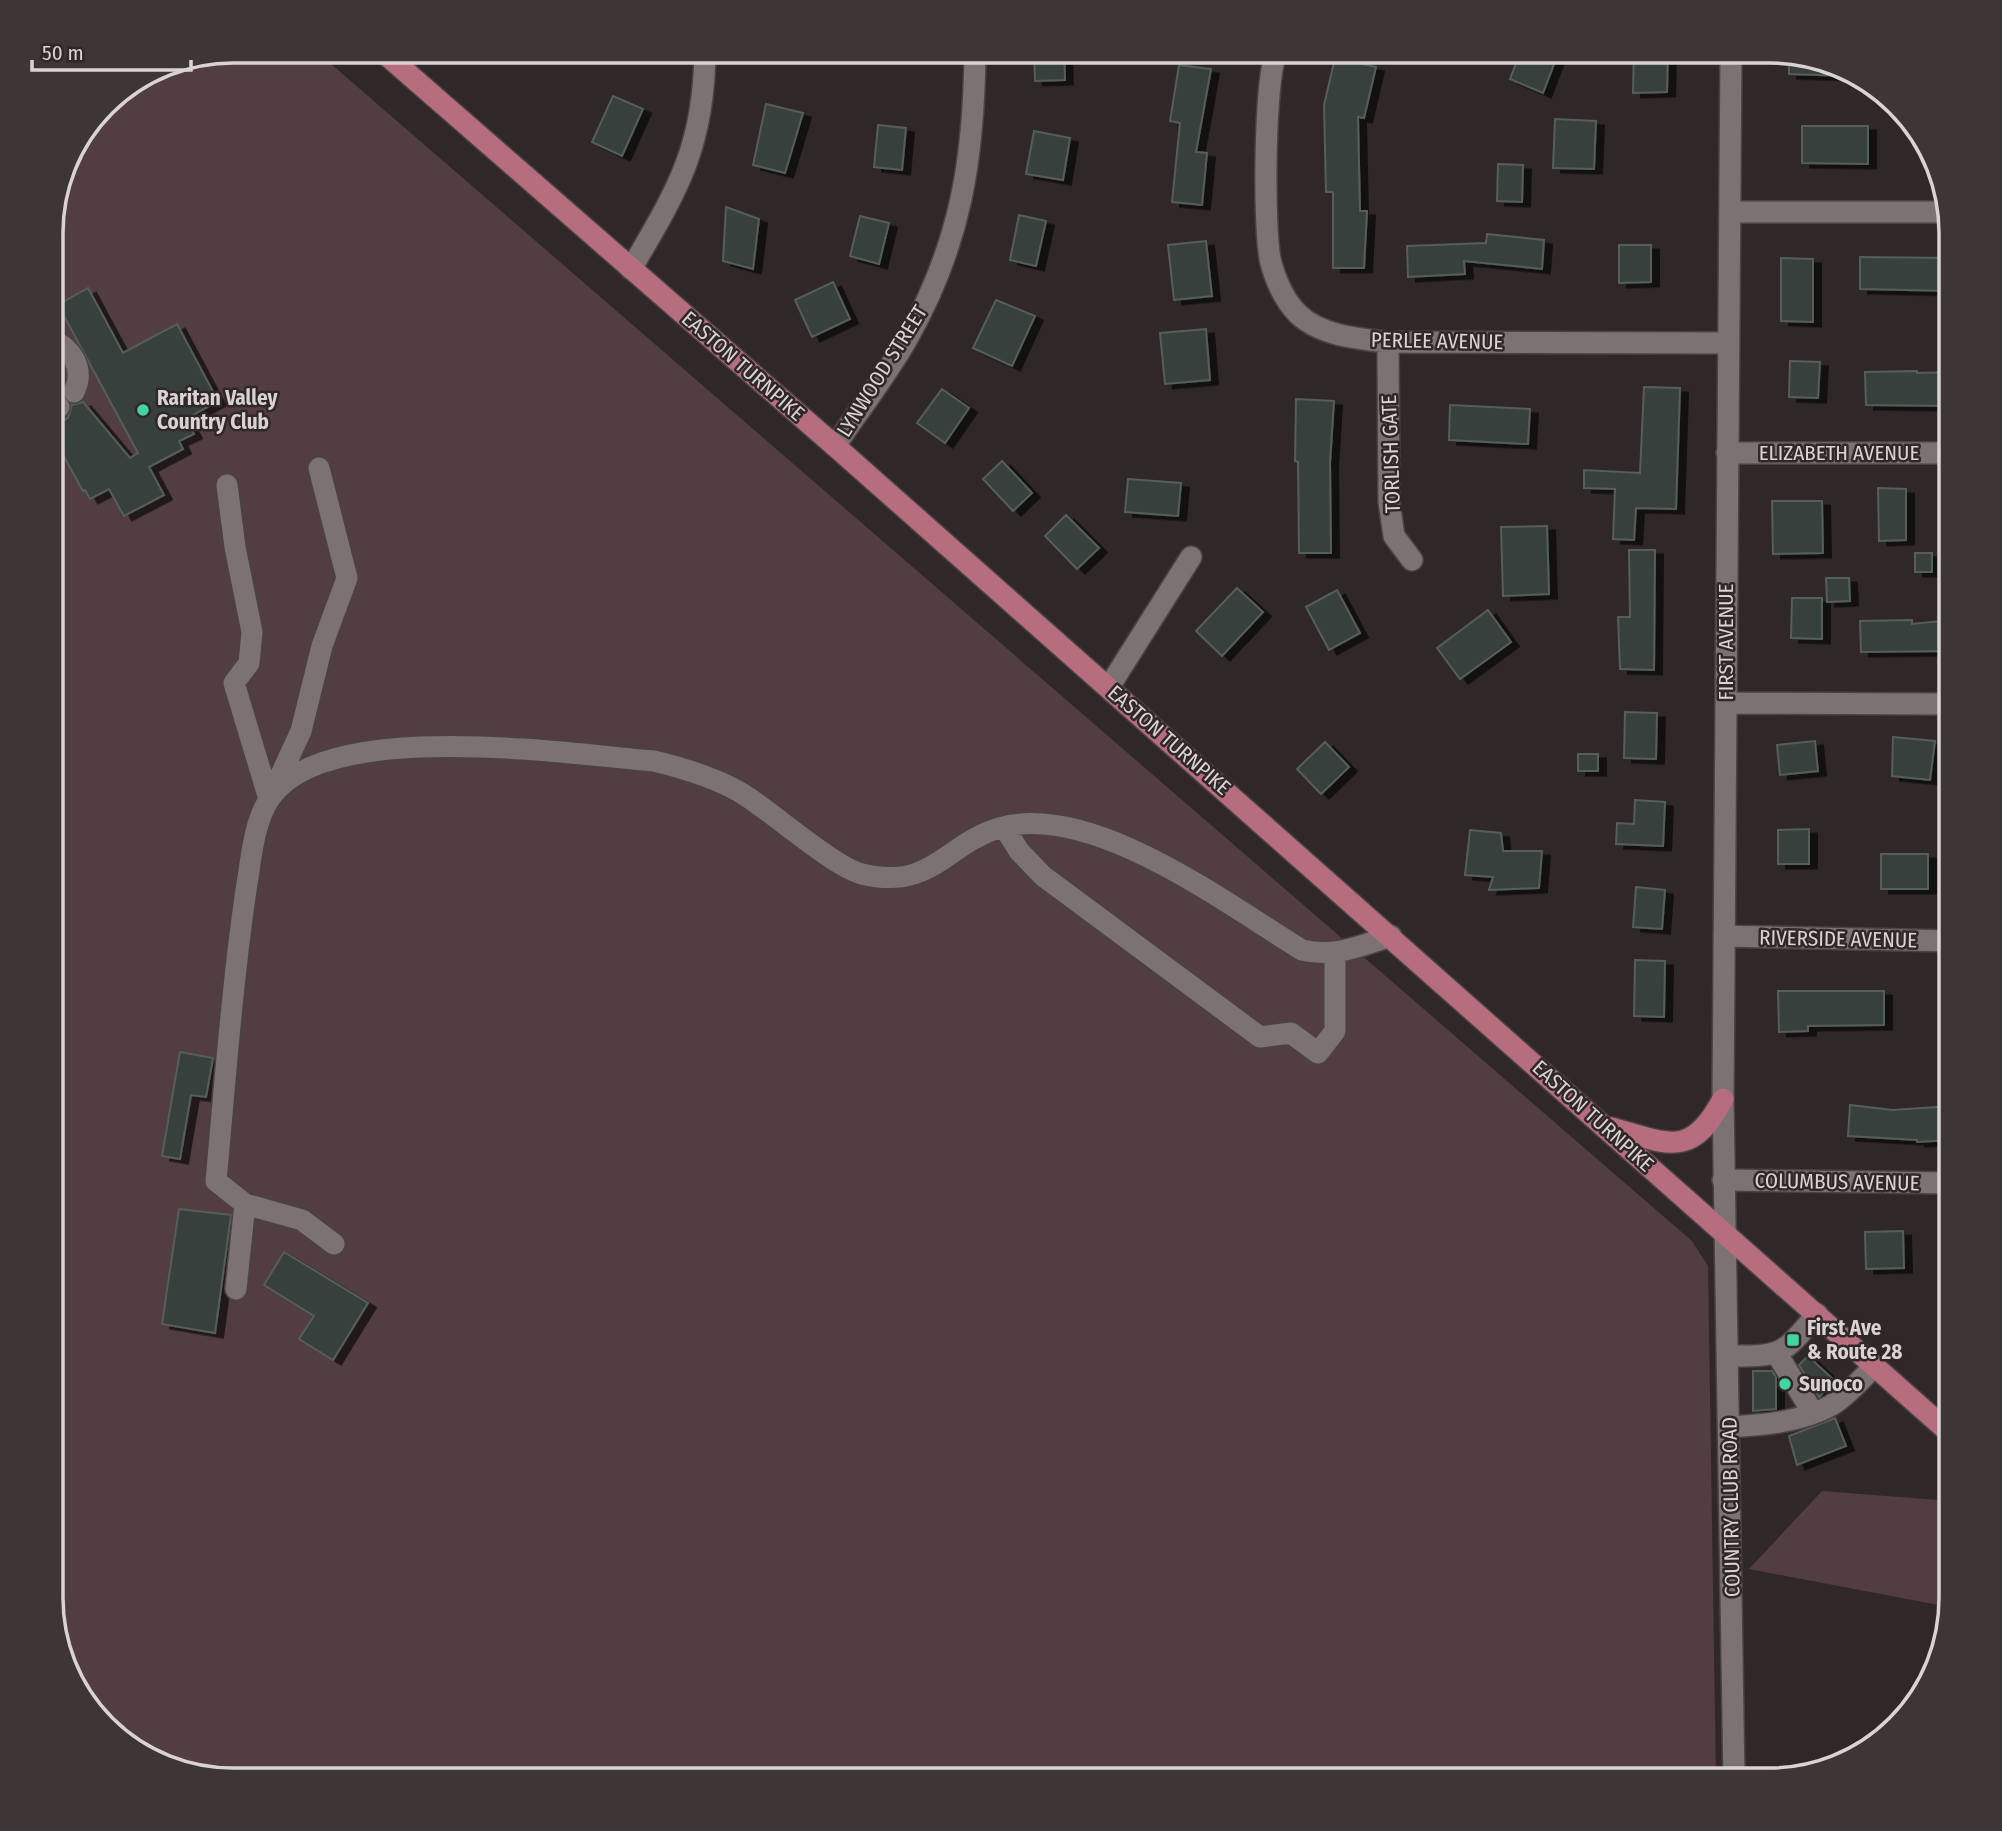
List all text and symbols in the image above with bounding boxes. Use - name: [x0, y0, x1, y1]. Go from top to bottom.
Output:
- scale bar: [32, 28, 191, 72]
- text: 50 m: [42, 40, 84, 66]
- street label: LYNWOOD STREET: [831, 300, 933, 442]
- street label: EASTON TURNPIKE: [676, 306, 810, 427]
- street label: PERLEE AVENUE: [1371, 327, 1504, 355]
- place label: Raritan Valley Country Club: [157, 385, 278, 435]
- street label: TORLISH GATE: [1376, 394, 1406, 513]
- marker: Raritan Valley Country Club: [135, 402, 151, 418]
- street label: ELIZABETH AVENUE: [1759, 440, 1919, 466]
- street label: FIRST AVENUE: [1713, 583, 1739, 700]
- street label: EASTON TURNPIKE: [1102, 680, 1236, 801]
- street label: RIVERSIDE AVENUE: [1759, 925, 1917, 953]
- street label: EASTON TURNPIKE: [1527, 1055, 1659, 1177]
- street label: COLUMBUS AVENUE: [1754, 1168, 1920, 1196]
- place label: First Ave & Route 28: [1807, 1315, 1902, 1365]
- marker: First Ave & Route 28: [1785, 1332, 1801, 1348]
- place label: Sunoco: [1799, 1371, 1863, 1397]
- marker: Sunoco: [1777, 1376, 1793, 1392]
- street label: COUNTRY CLUB ROAD: [1716, 1417, 1746, 1597]

